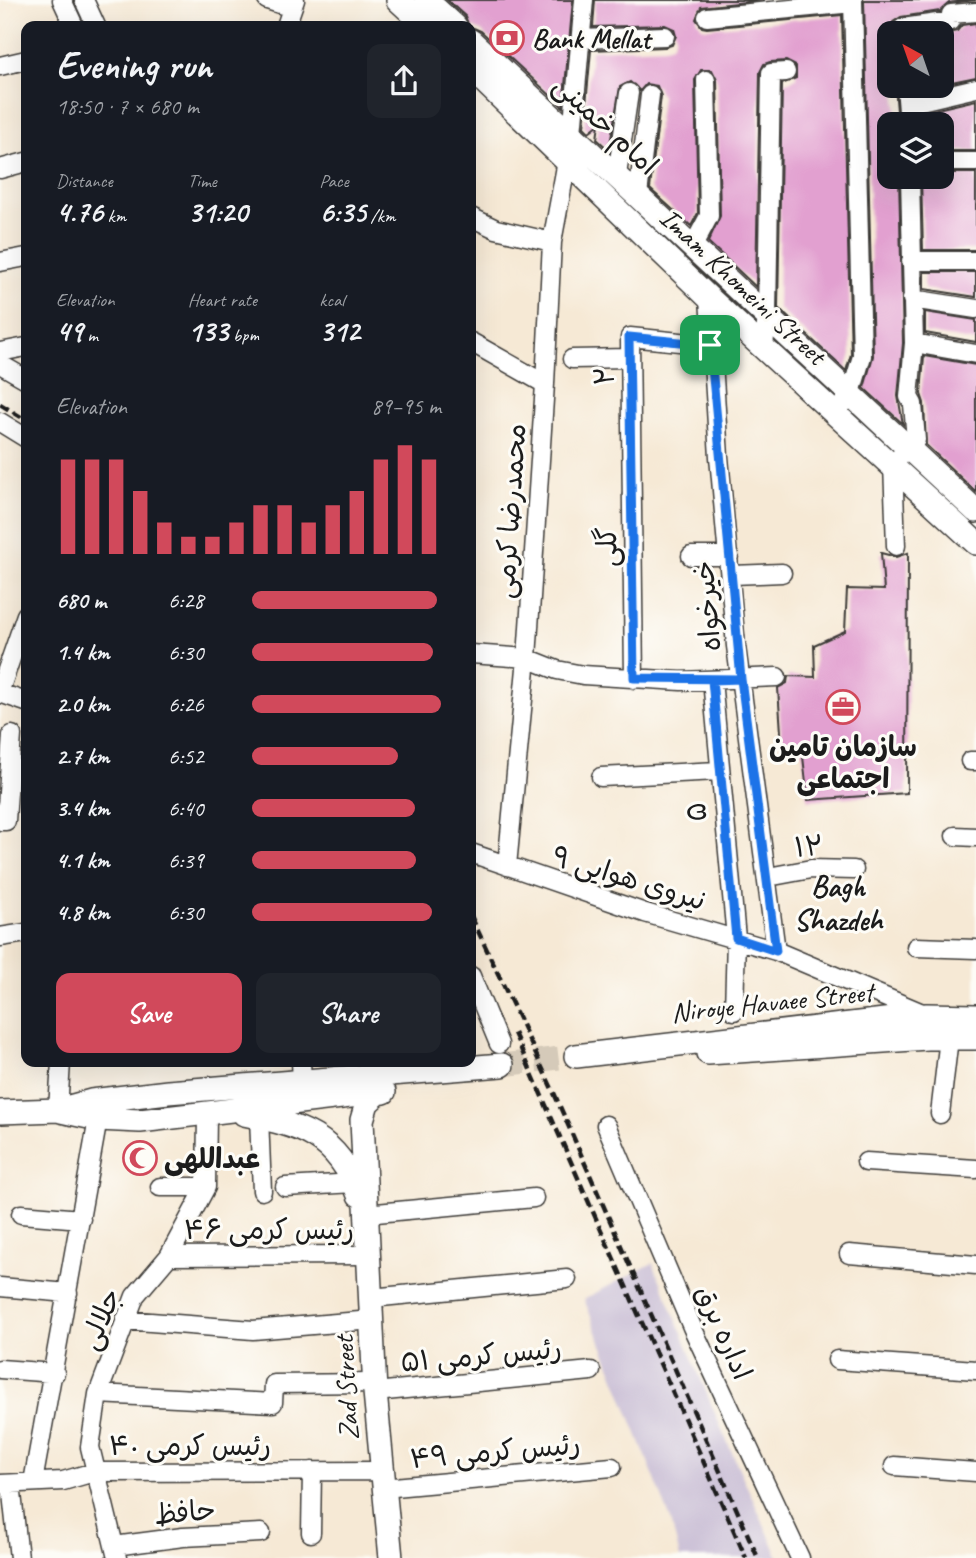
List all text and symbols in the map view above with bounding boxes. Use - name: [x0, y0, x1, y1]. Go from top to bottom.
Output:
- bank icon: Bank Mellat: [488, 19, 526, 57]
- place label: Bank Mellat: [532, 21, 654, 56]
- north arrow: [877, 21, 954, 98]
- map controls: [877, 21, 954, 189]
- text: Evening run: [56, 42, 212, 89]
- button: share: [367, 44, 441, 118]
- street label: امام خمینی: [543, 68, 666, 185]
- text: 18:50 · 7 × 680 m: [56, 92, 199, 121]
- button: layers: [877, 112, 954, 189]
- text: Distance: [56, 169, 113, 193]
- text: Time: [188, 169, 217, 193]
- text: Pace: [319, 169, 349, 193]
- text: 4.76: [56, 193, 103, 231]
- text: 31:20: [188, 193, 248, 231]
- text: 6:35: [319, 193, 366, 231]
- street label: Imam Khomeini Street: [653, 200, 835, 374]
- text: km: [103, 204, 126, 228]
- text: /km: [366, 204, 395, 228]
- text: Elevation: [56, 288, 114, 312]
- text: Heart rate: [188, 288, 257, 312]
- text: kcal: [319, 288, 344, 312]
- text: 49: [56, 312, 83, 350]
- text: 133: [188, 312, 228, 350]
- text: 312: [319, 312, 360, 350]
- pin: [680, 315, 740, 375]
- text: m: [83, 323, 98, 347]
- text: bpm: [228, 323, 259, 347]
- icon: arrive: [691, 326, 729, 364]
- street label: ۲: [586, 366, 622, 386]
- text: Elevation: [56, 392, 127, 421]
- text: 89–95 m: [371, 392, 441, 421]
- street label: محمدرضا کرمی: [486, 422, 534, 600]
- street label: گلی: [589, 527, 625, 567]
- street label: خیرخواه: [686, 559, 728, 653]
- text: 680 m: [56, 586, 106, 615]
- text: 6:28: [168, 586, 204, 615]
- text: 1.4 km: [56, 638, 110, 667]
- text: 6:30: [168, 638, 204, 667]
- office icon: سازمان تامین اجتماعی: [824, 688, 862, 726]
- text: 2.0 km: [56, 690, 110, 719]
- text: 6:26: [168, 690, 204, 719]
- place label: سازمان تامین اجتماعی: [769, 729, 917, 797]
- text: 2.7 km: [56, 742, 109, 771]
- text: 6:52: [168, 742, 204, 771]
- text: 3.4 km: [56, 794, 110, 823]
- text: 6:40: [168, 794, 204, 823]
- street label: ۵: [678, 801, 714, 823]
- street label: ۱۲: [793, 827, 825, 865]
- street label: نیروی هوایی ۹: [548, 838, 710, 918]
- text: 4.1 km: [56, 846, 110, 875]
- text: 6:39: [168, 846, 204, 875]
- district label: Bagh Shazdeh: [794, 867, 884, 939]
- text: 4.8 km: [56, 898, 110, 927]
- text: 6:30: [168, 898, 204, 927]
- button: Save: [56, 973, 242, 1053]
- button: Share: [256, 973, 441, 1053]
- street label: Niroye Havaee Street: [670, 974, 878, 1030]
- mosque icon: عبداللهی: [121, 1139, 159, 1177]
- place label: عبداللهی: [164, 1141, 260, 1177]
- street label: رئیس کرمی ۴۶: [184, 1212, 354, 1247]
- street label: اداره برق: [688, 1279, 760, 1385]
- street label: جلالی: [71, 1283, 129, 1355]
- street label: رئیس کرمی ۵۱: [399, 1331, 563, 1379]
- street label: Zad Street: [326, 1332, 366, 1441]
- street label: رئیس کرمی ۴۹: [408, 1426, 582, 1476]
- street label: رئیس کرمی ۴۰: [109, 1428, 271, 1463]
- street label: حافظ: [153, 1492, 217, 1532]

